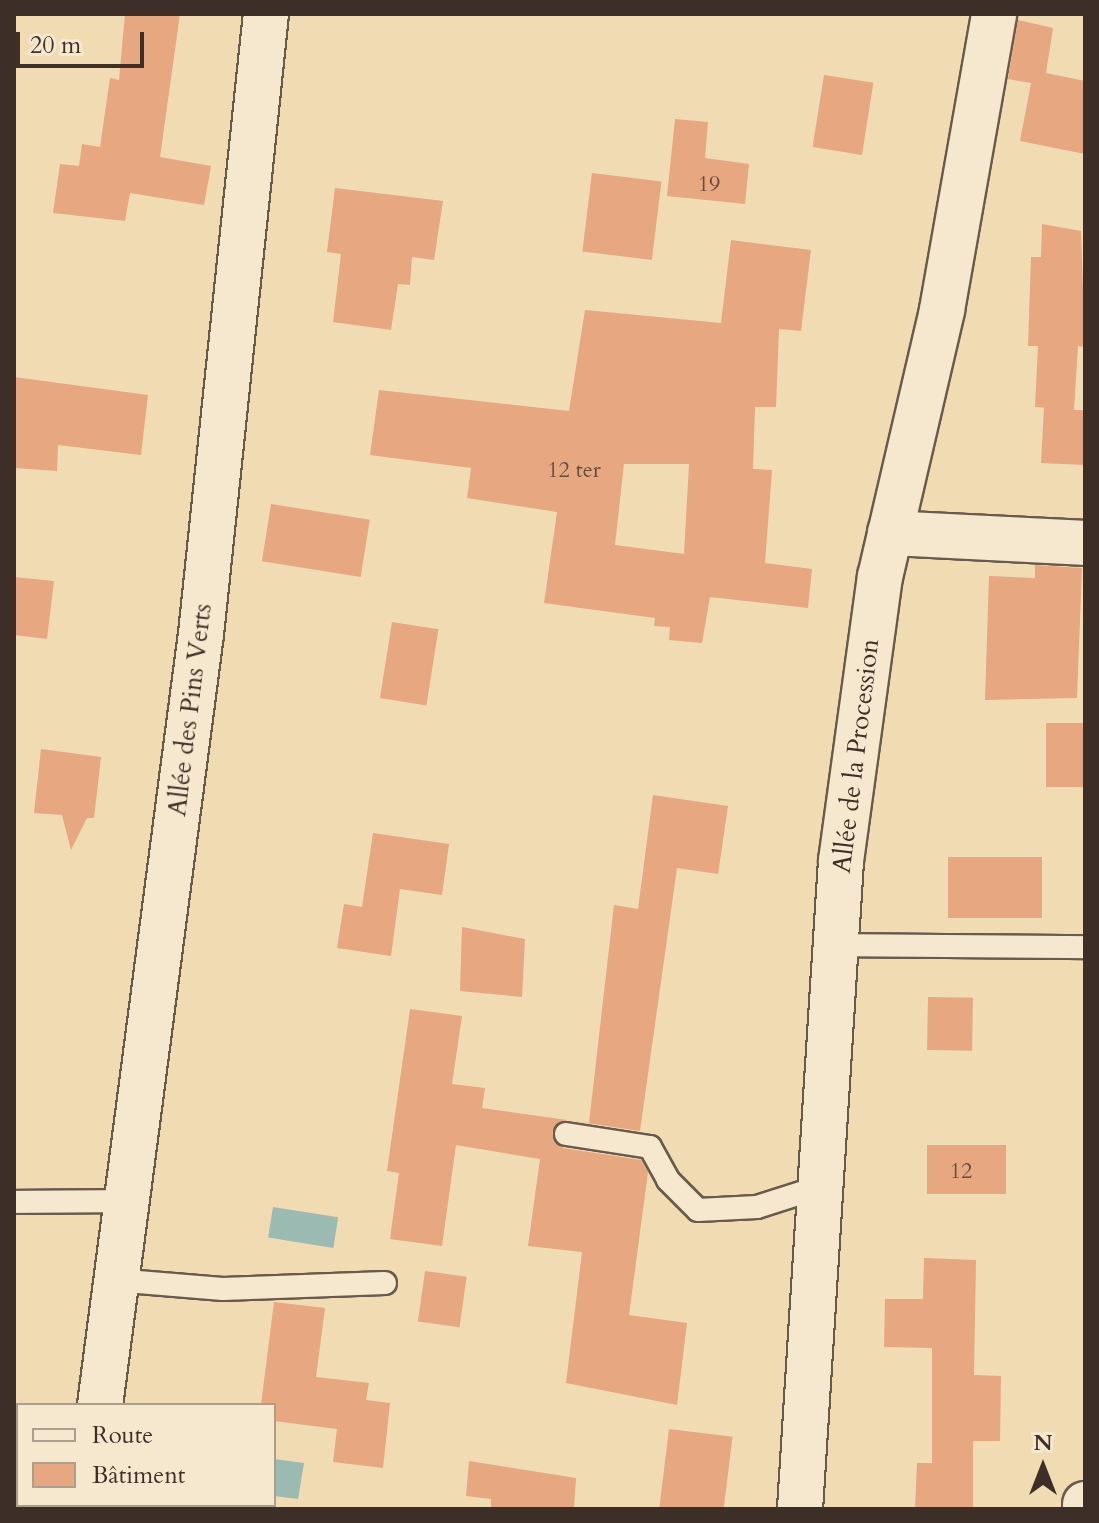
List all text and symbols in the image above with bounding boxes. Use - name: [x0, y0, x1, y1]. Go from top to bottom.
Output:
- scale bar: [20, 16, 148, 66]
- text: 20 m: [30, 29, 81, 62]
- house number: 19: [698, 172, 720, 198]
- house number: 12 ter: [547, 458, 601, 484]
- street label: Allée des Pins Verts: [161, 602, 219, 818]
- street label: Allée de la Procession: [826, 637, 886, 875]
- house number: 12: [950, 1159, 972, 1185]
- legend: [16, 1403, 276, 1507]
- text: Route: [92, 1419, 153, 1452]
- north arrow: [1003, 1427, 1083, 1507]
- text: N: [1033, 1428, 1053, 1458]
- text: Bâtiment: [92, 1459, 185, 1492]

